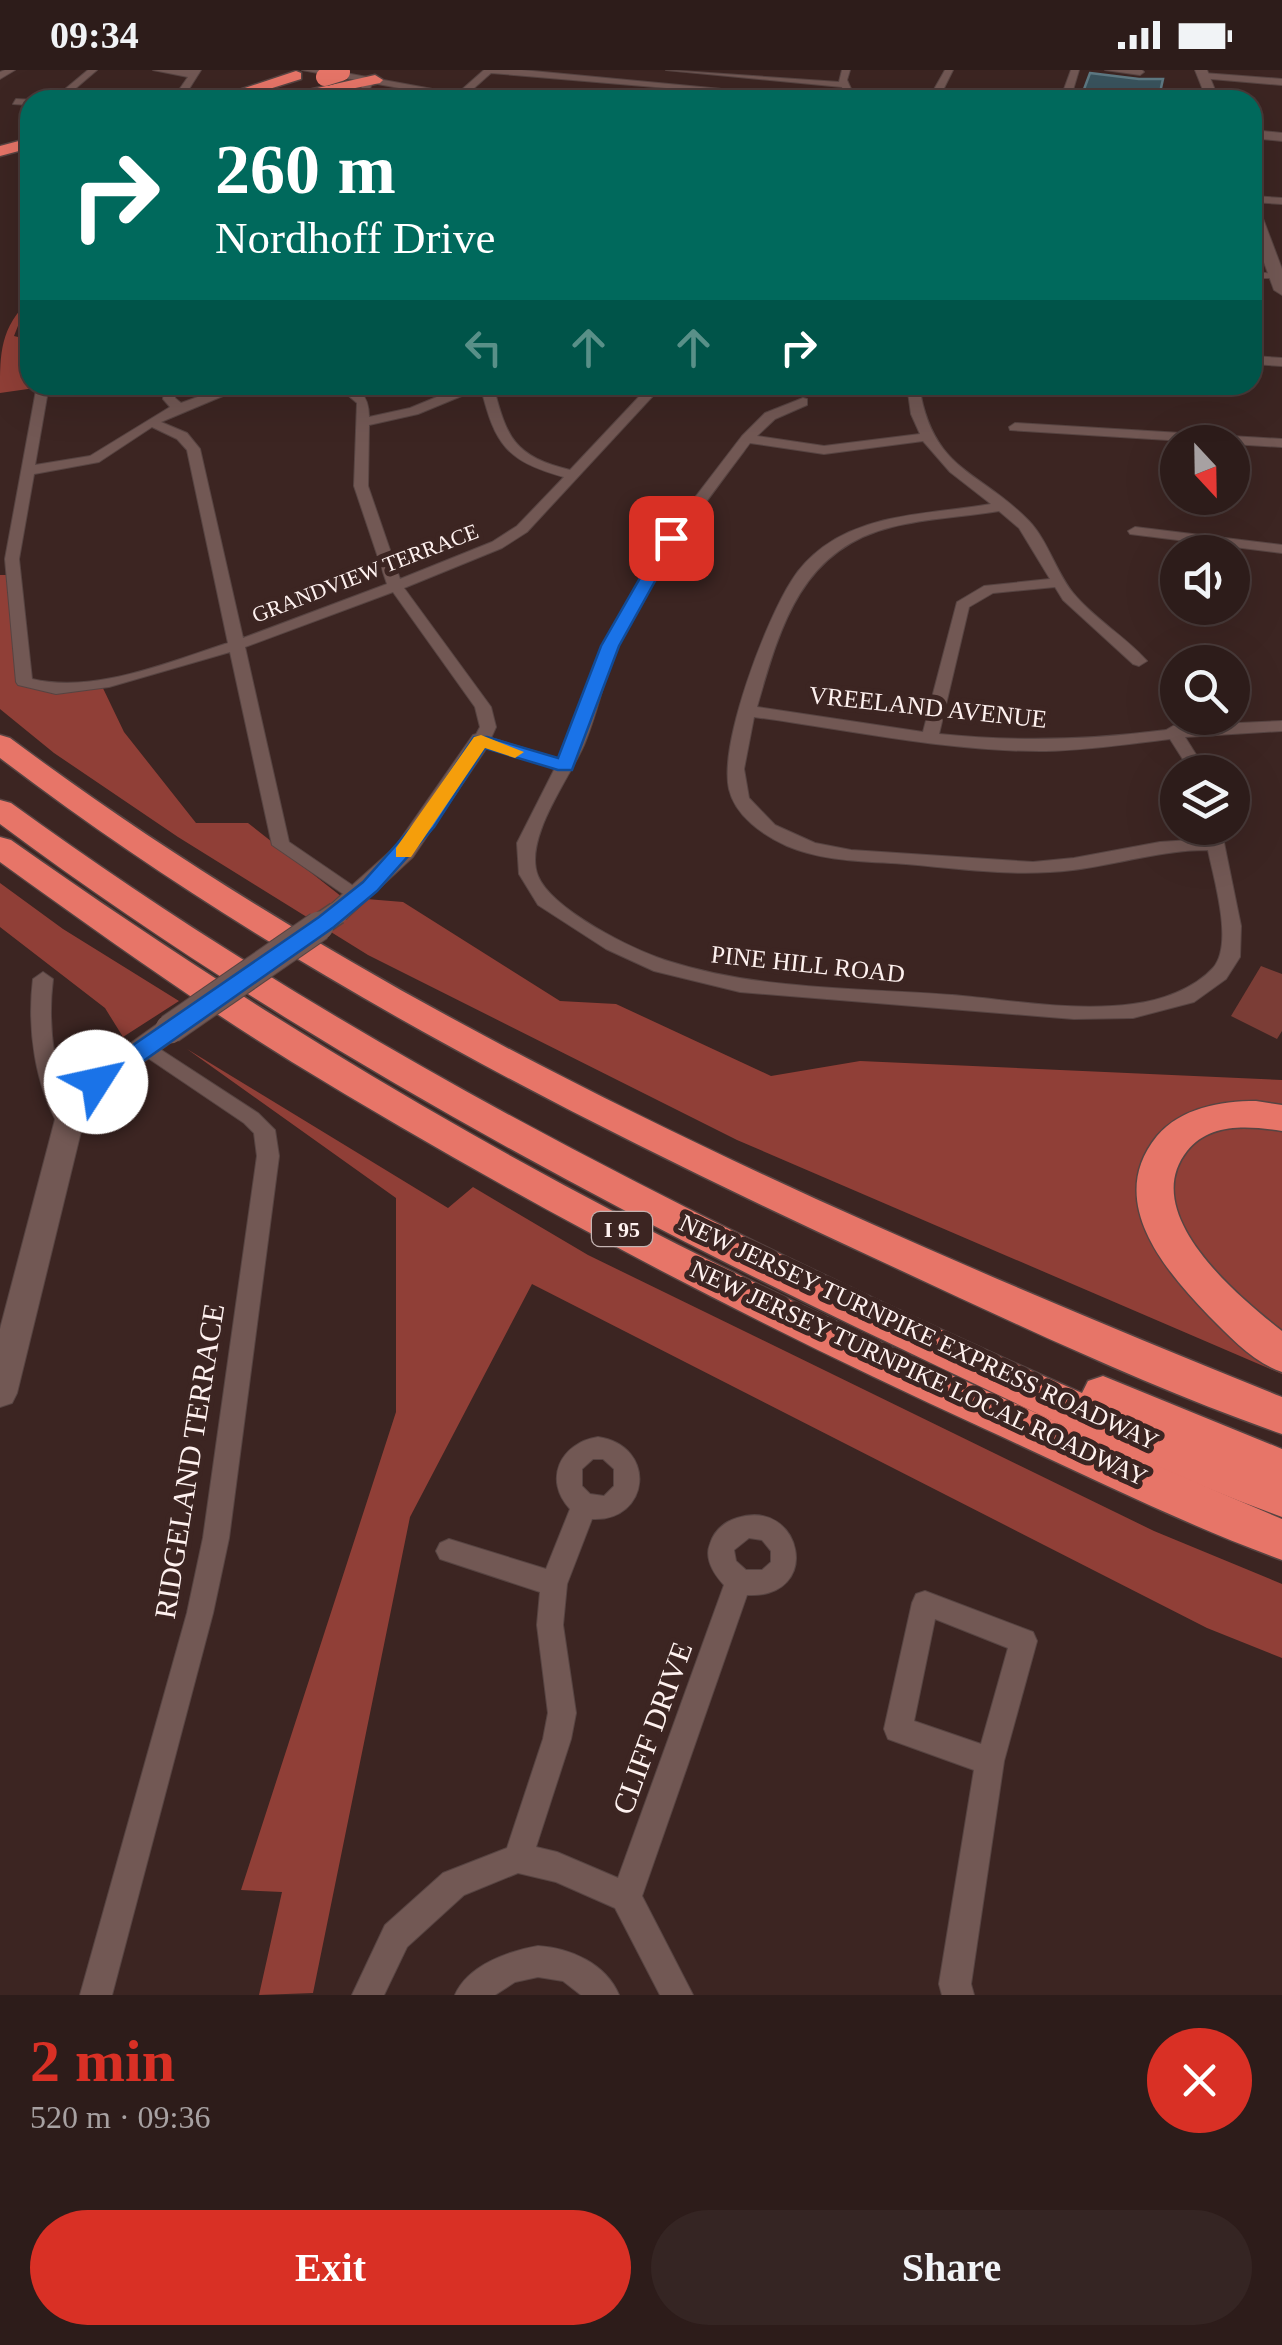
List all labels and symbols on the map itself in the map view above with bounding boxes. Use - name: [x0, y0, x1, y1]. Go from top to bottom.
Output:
- north arrow: [1160, 425, 1250, 515]
- pin: [629, 496, 714, 581]
- street label: GRANDVIEW TERRACE: [248, 518, 482, 628]
- street label: VREELAND AVENUE: [808, 681, 1048, 733]
- street label: PINE HILL ROAD: [710, 940, 906, 988]
- position arrow: [44, 1030, 148, 1134]
- street label: NEW JERSEY TURNPIKE EXPRESS ROADWAY: [675, 1209, 1163, 1455]
- road number: I 95: [592, 1212, 652, 1246]
- street label: NEW JERSEY TURNPIKE LOCAL ROADWAY: [686, 1255, 1152, 1491]
- street label: RIDGELAND TERRACE: [148, 1301, 230, 1621]
- street label: CLIFF DRIVE: [606, 1637, 698, 1819]

